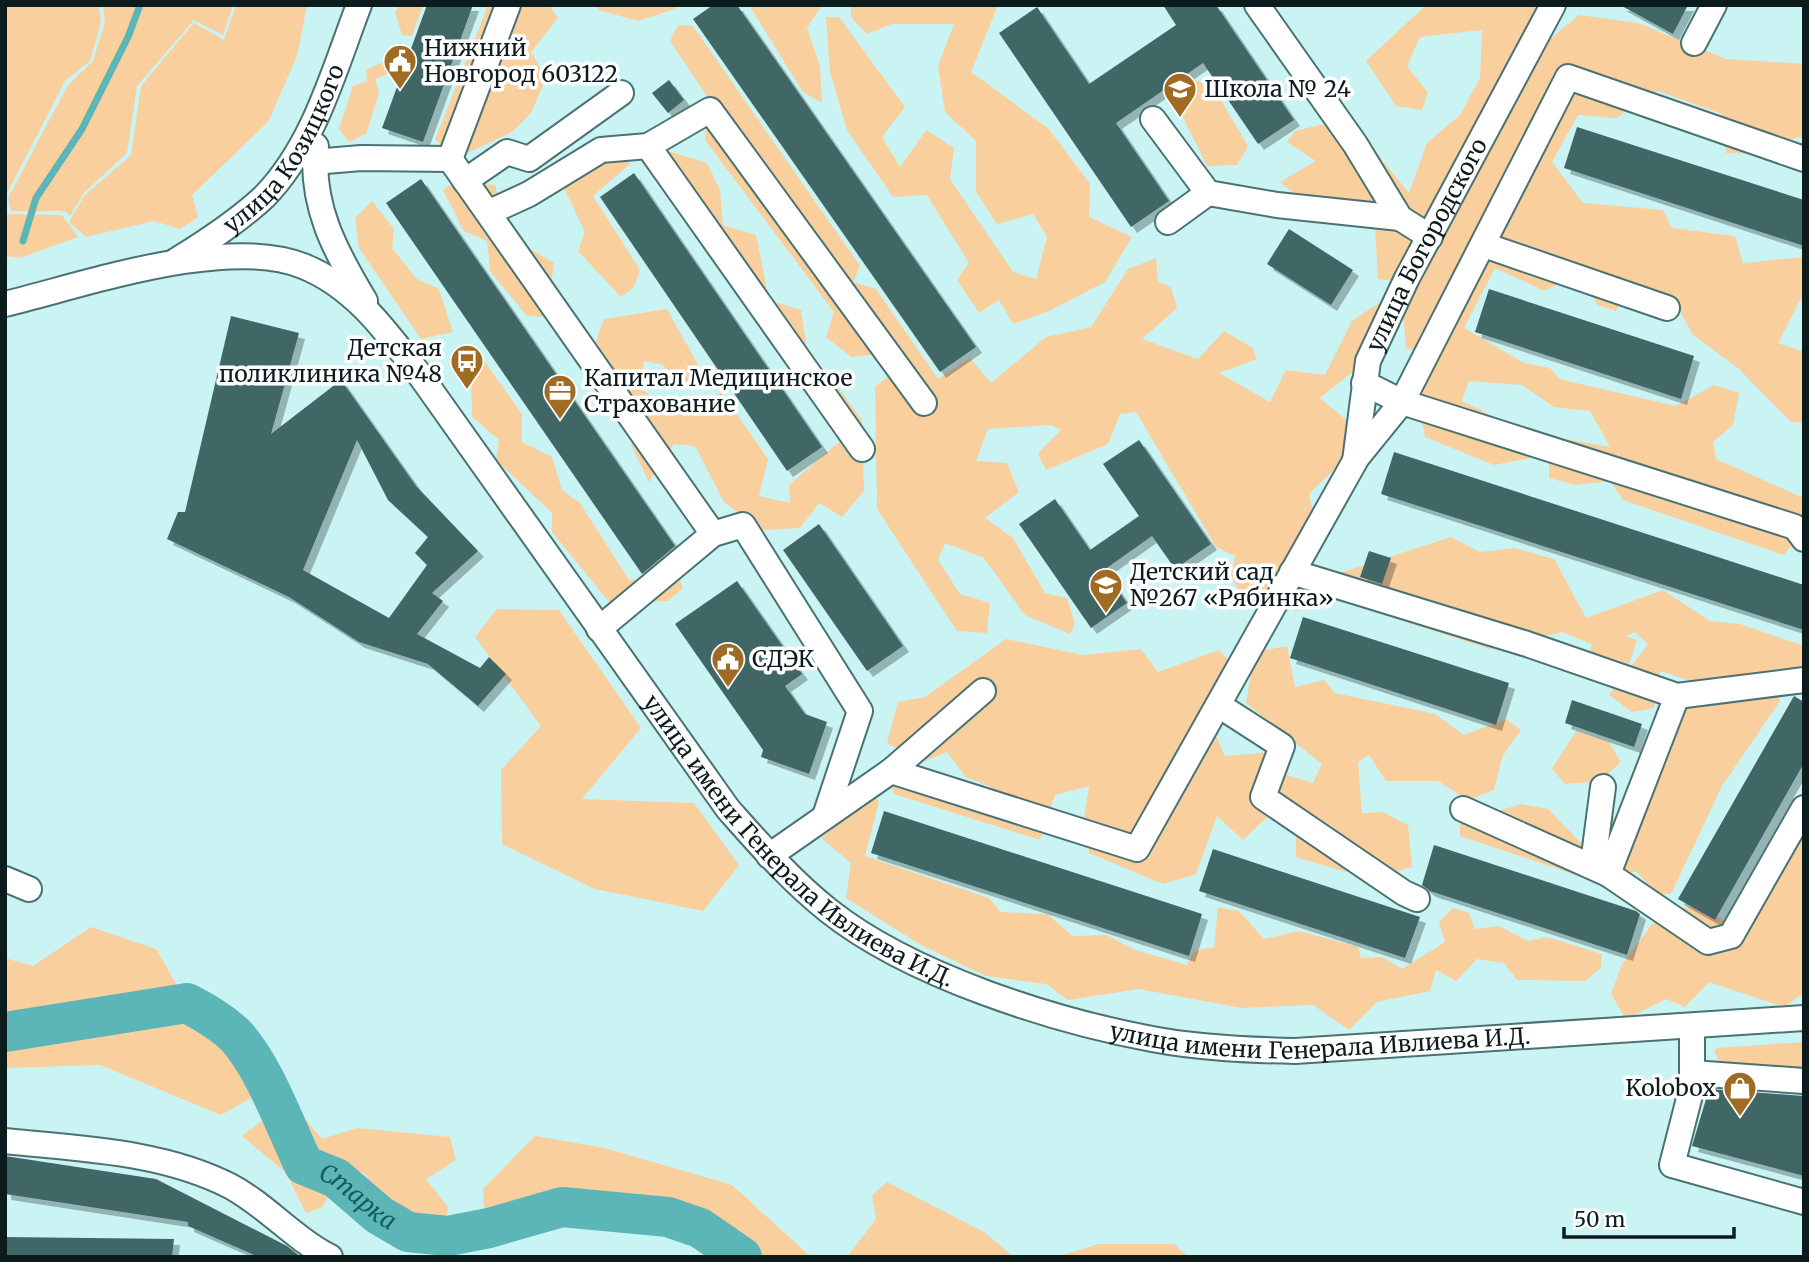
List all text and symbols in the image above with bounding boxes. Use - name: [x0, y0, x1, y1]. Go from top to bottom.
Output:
- place label: Нижний Новгород 603122: [424, 33, 618, 88]
- public building icon: Нижний Новгород 603122: [381, 42, 419, 91]
- street label: улица Козицкого: [217, 60, 350, 239]
- school or university icon: Школа № 24: [1161, 70, 1199, 119]
- place label: Школа № 24: [1204, 74, 1351, 103]
- street label: улица Богородского: [1359, 133, 1493, 356]
- place label: Детская поликлиника №48: [219, 333, 442, 388]
- bus stop icon: Детская поликлиника №48: [448, 342, 486, 391]
- place label: Капитал Медицинское Страхование: [584, 363, 853, 418]
- office icon: Капитал Медицинское Страхование: [541, 372, 579, 421]
- place label: Детский сад №267 «Рябинка»: [1130, 557, 1334, 612]
- school or university icon: Детский сад №267 «Рябинка»: [1087, 566, 1125, 615]
- public building icon: СДЭК: [709, 640, 747, 689]
- place label: СДЭК: [752, 644, 815, 673]
- street label: улица имени Генерала Ивлиева И.Д.: [637, 689, 958, 993]
- street label: улица имени Генерала Ивлиева И.Д.: [1107, 1016, 1531, 1065]
- shop icon: Kolobox: [1721, 1069, 1759, 1118]
- place label: Kolobox: [1625, 1073, 1716, 1102]
- water label: Старка: [315, 1157, 402, 1237]
- scale bar: [1564, 1196, 1734, 1240]
- text: 50 m: [1574, 1206, 1625, 1233]

